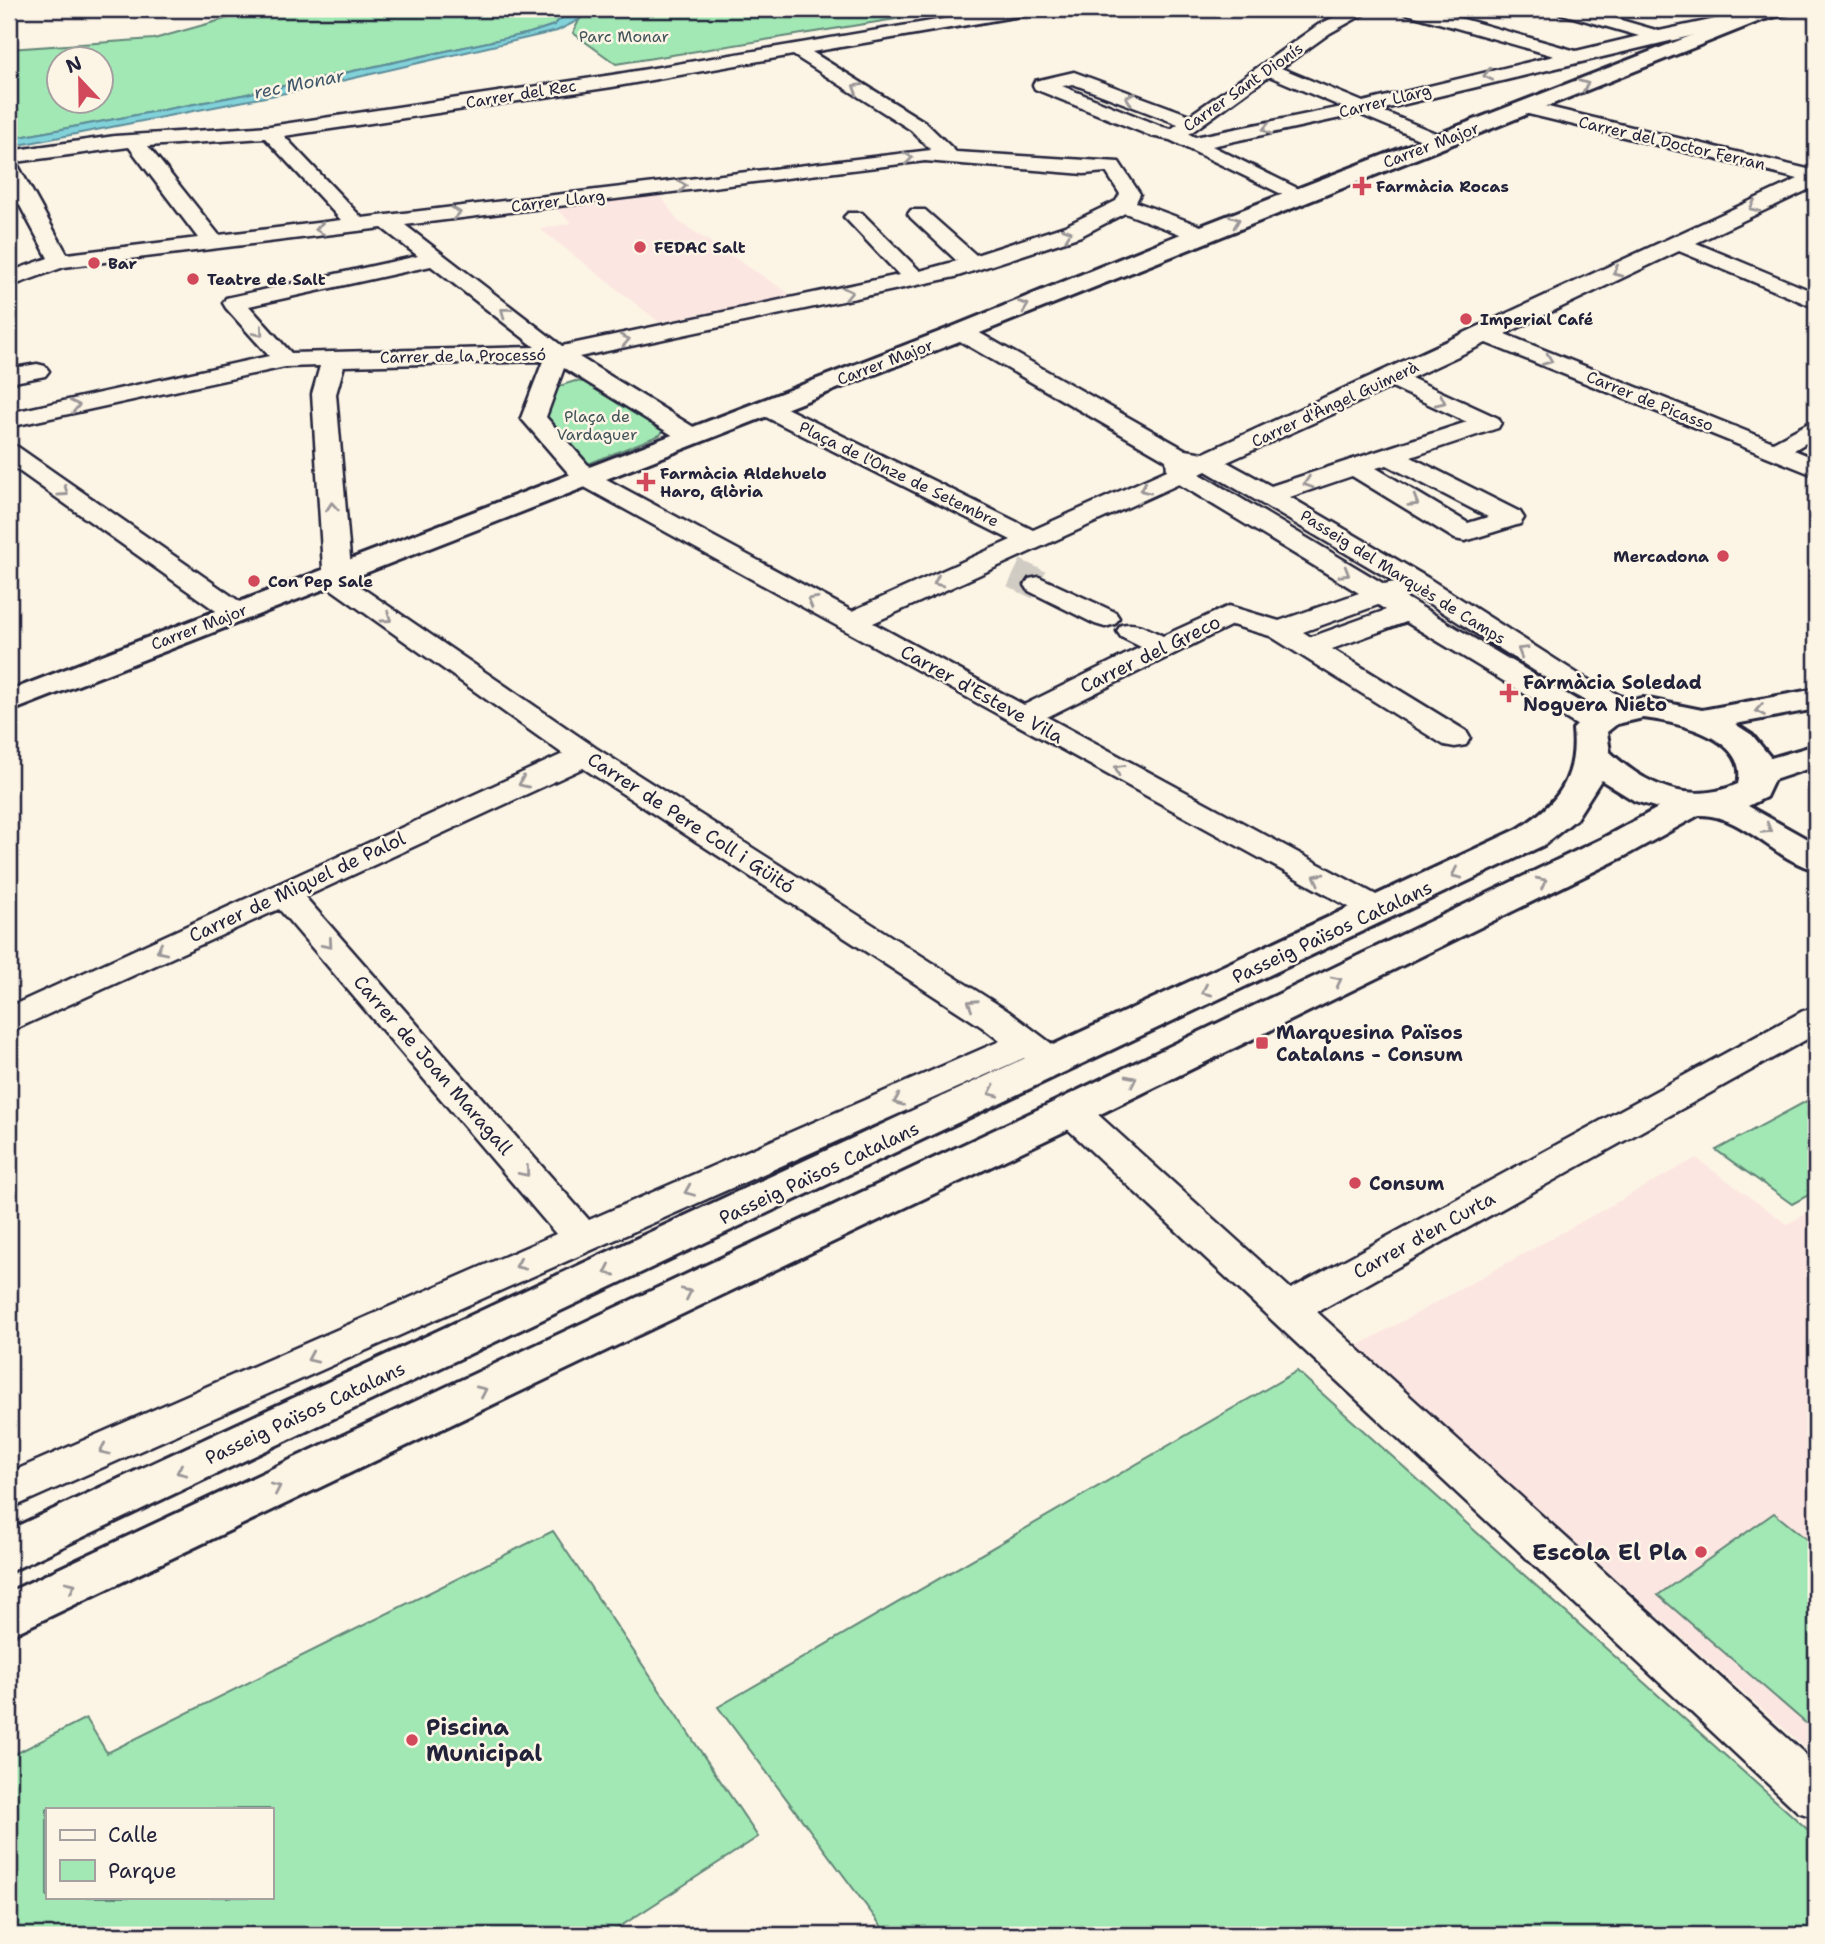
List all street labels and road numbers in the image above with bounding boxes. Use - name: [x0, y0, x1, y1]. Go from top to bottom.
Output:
- street label: Carrer Sant Dionís: [1179, 38, 1307, 136]
- street label: Carrer del Rec: [464, 75, 578, 113]
- street label: Carrer Llarg: [1337, 79, 1433, 123]
- street label: Carrer del Doctor Ferran: [1577, 111, 1768, 175]
- street label: Carrer Major: [1380, 117, 1482, 173]
- street label: Carrer Llarg: [510, 185, 606, 217]
- street label: Carrer Major: [834, 334, 936, 390]
- street label: Carrer de la Processó: [380, 344, 546, 368]
- street label: Carrer d'Àngel Guimerà: [1248, 356, 1422, 452]
- street label: Carrer de Picasso: [1583, 366, 1717, 436]
- street label: Plaça de l'Onze de Setembre: [796, 416, 1002, 532]
- street label: Passeig del Marquès de Camps: [1296, 505, 1510, 649]
- street label: Carrer Major: [148, 599, 250, 655]
- street label: Carrer del Greco: [1076, 609, 1224, 699]
- street label: Carrer d'Esteve Vila: [896, 639, 1068, 749]
- street label: Carrer de Pere Coll i Güitó: [583, 747, 799, 899]
- street label: Carrer de Miquel de Palol: [185, 826, 409, 948]
- street label: Passeig Països Catalans: [1228, 875, 1436, 989]
- street label: Carrer de Joan Maragall: [348, 970, 518, 1160]
- street label: Passeig Països Catalans: [715, 1116, 923, 1230]
- street label: Carrer d'en Curta: [1349, 1186, 1500, 1284]
- street label: Passeig Països Catalans: [201, 1356, 409, 1470]

